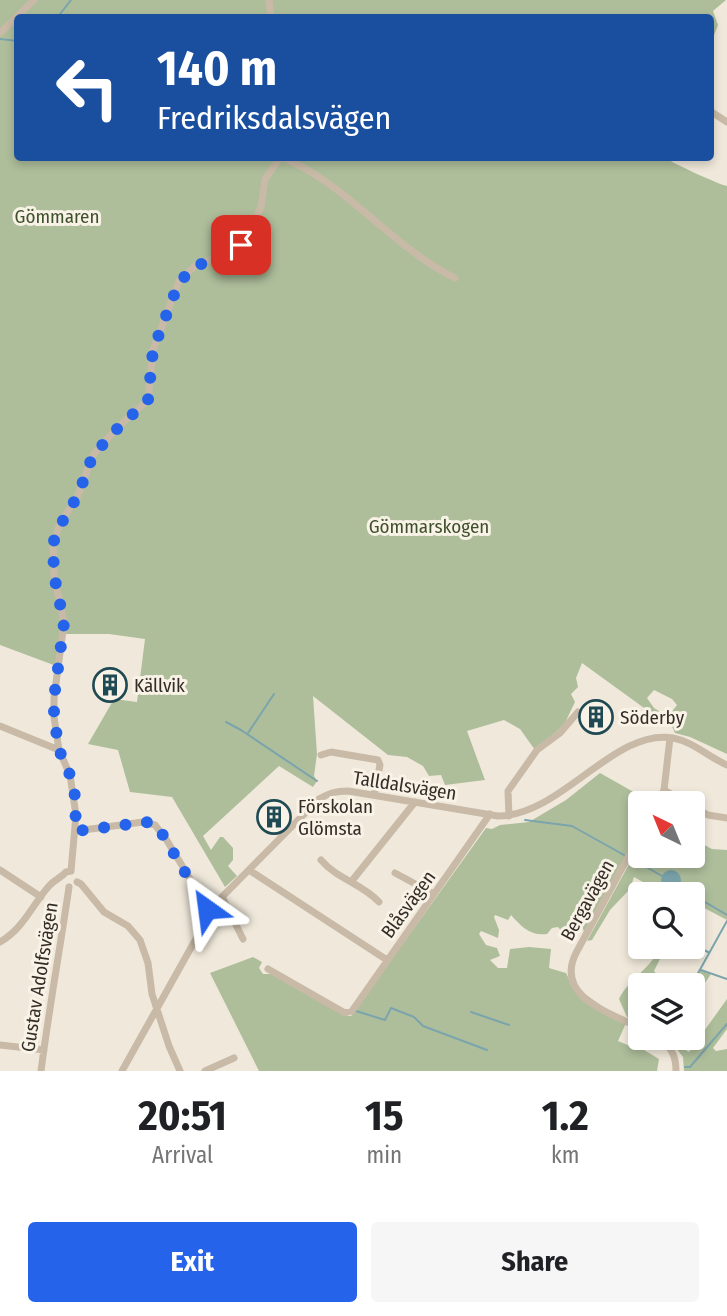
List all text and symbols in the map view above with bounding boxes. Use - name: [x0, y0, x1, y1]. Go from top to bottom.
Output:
- text: 140 m: [157, 39, 277, 98]
- icon: left: [42, 42, 133, 133]
- text: Fredriksdalsvägen: [157, 99, 391, 137]
- park label: Gömmaren: [15, 205, 99, 228]
- pin: [211, 215, 271, 275]
- icon: arrive: [222, 226, 260, 264]
- park label: Gömmarskogen: [369, 515, 489, 538]
- building icon: Källvik: [91, 666, 129, 704]
- place label: Källvik: [134, 674, 185, 697]
- building icon: Söderby: [577, 698, 615, 736]
- place label: Söderby: [620, 706, 685, 729]
- street label: Talldalsvägen: [352, 766, 458, 805]
- north arrow: [628, 791, 705, 868]
- map controls: [628, 791, 705, 1050]
- place label: Förskolan Glömsta: [298, 795, 373, 840]
- building icon: Förskolan Glömsta: [255, 798, 293, 836]
- street label: Bergavägen: [556, 856, 619, 945]
- street label: Blåsvägen: [376, 866, 441, 942]
- position arrow: [170, 872, 244, 946]
- button: search: [628, 882, 705, 959]
- street label: Gustav Adolfsvägen: [16, 901, 63, 1053]
- button: layers: [628, 973, 705, 1050]
- text: 20:51: [138, 1091, 227, 1141]
- text: 15: [365, 1091, 404, 1141]
- text: 1.2: [542, 1091, 589, 1141]
- text: Arrival: [152, 1141, 213, 1169]
- text: min: [367, 1141, 402, 1169]
- text: km: [551, 1141, 579, 1169]
- button: Exit: [28, 1222, 357, 1302]
- button: Share: [371, 1222, 699, 1302]

